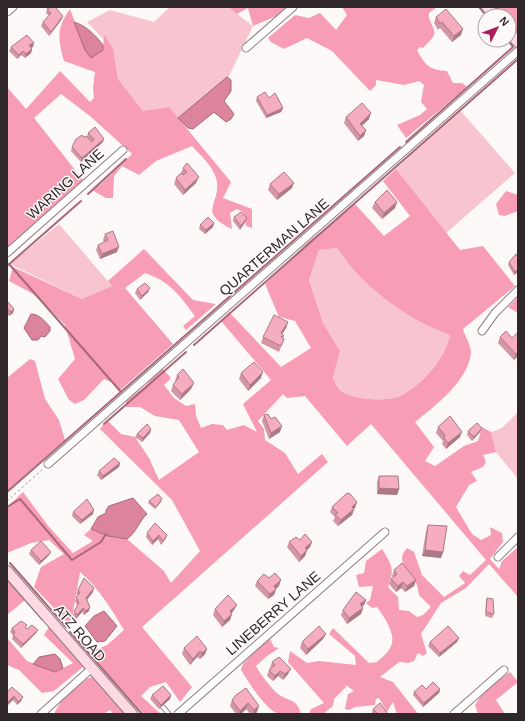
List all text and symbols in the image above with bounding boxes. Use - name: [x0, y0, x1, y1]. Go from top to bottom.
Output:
- north arrow: [477, 8, 517, 48]
- text: N: [497, 14, 512, 28]
- street label: WARING LANE: [23, 145, 107, 223]
- street label: QUARTERMAN LANE: [216, 195, 332, 299]
- street label: LINEBERRY LANE: [223, 568, 323, 658]
- street label: ATZ ROAD: [51, 601, 109, 665]

